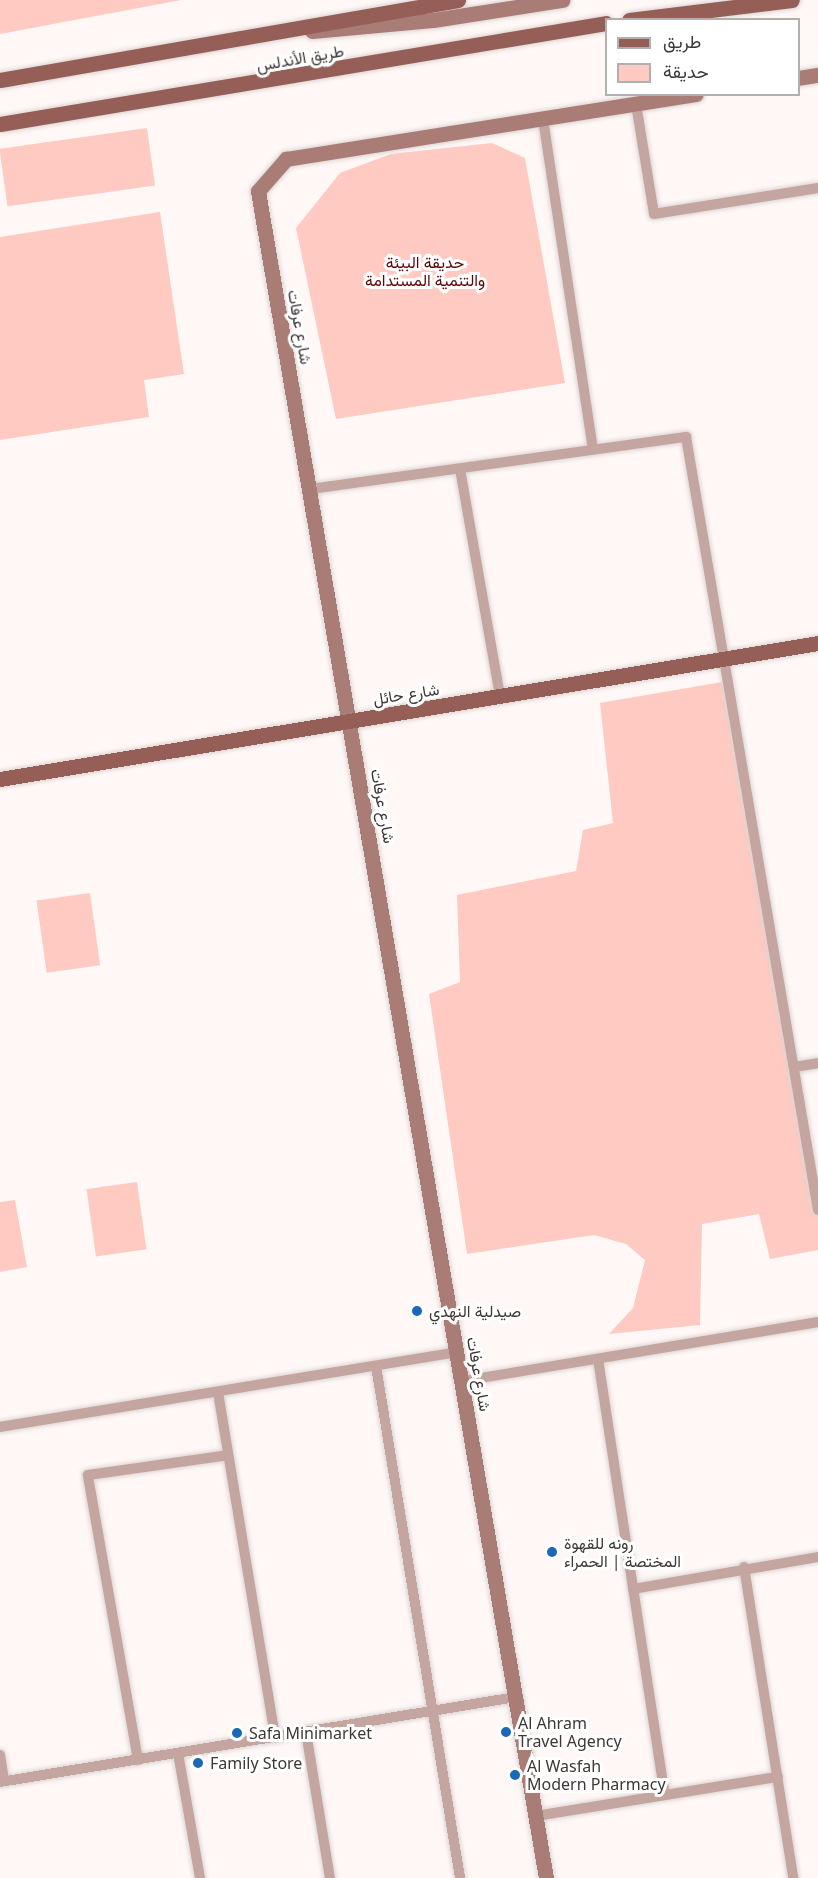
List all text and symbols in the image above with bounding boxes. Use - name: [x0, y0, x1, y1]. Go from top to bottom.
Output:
- legend: [605, 18, 800, 96]
- text: طريق: [663, 29, 701, 53]
- street label: طريق الأندلس: [255, 41, 345, 75]
- text: حديقة: [663, 59, 709, 83]
- park label: حديقة البيئة والتنمية المستدامة: [365, 252, 485, 290]
- street label: شارع عرفات: [284, 288, 316, 366]
- street label: شارع حائل: [371, 679, 441, 709]
- street label: شارع عرفات: [367, 767, 399, 845]
- place label: صيدلية النهدي: [429, 1301, 521, 1321]
- marker: صيدلية النهدي: [410, 1304, 424, 1318]
- street label: شارع عرفات: [463, 1335, 495, 1413]
- place label: رونه للقهوة المختصة | الحمراء: [564, 1533, 681, 1571]
- marker: رونه للقهوة المختصة | الحمراء: [545, 1545, 559, 1559]
- place label: Al Ahram Travel Agency: [518, 1713, 622, 1751]
- place label: Safa Minimarket: [249, 1723, 372, 1743]
- marker: Al Ahram Travel Agency: [499, 1725, 513, 1739]
- marker: Safa Minimarket: [230, 1726, 244, 1740]
- place label: Family Store: [210, 1753, 302, 1773]
- marker: Family Store: [191, 1756, 205, 1770]
- place label: Al Wasfah Modern Pharmacy: [527, 1756, 666, 1794]
- marker: Al Wasfah Modern Pharmacy: [508, 1768, 522, 1782]

